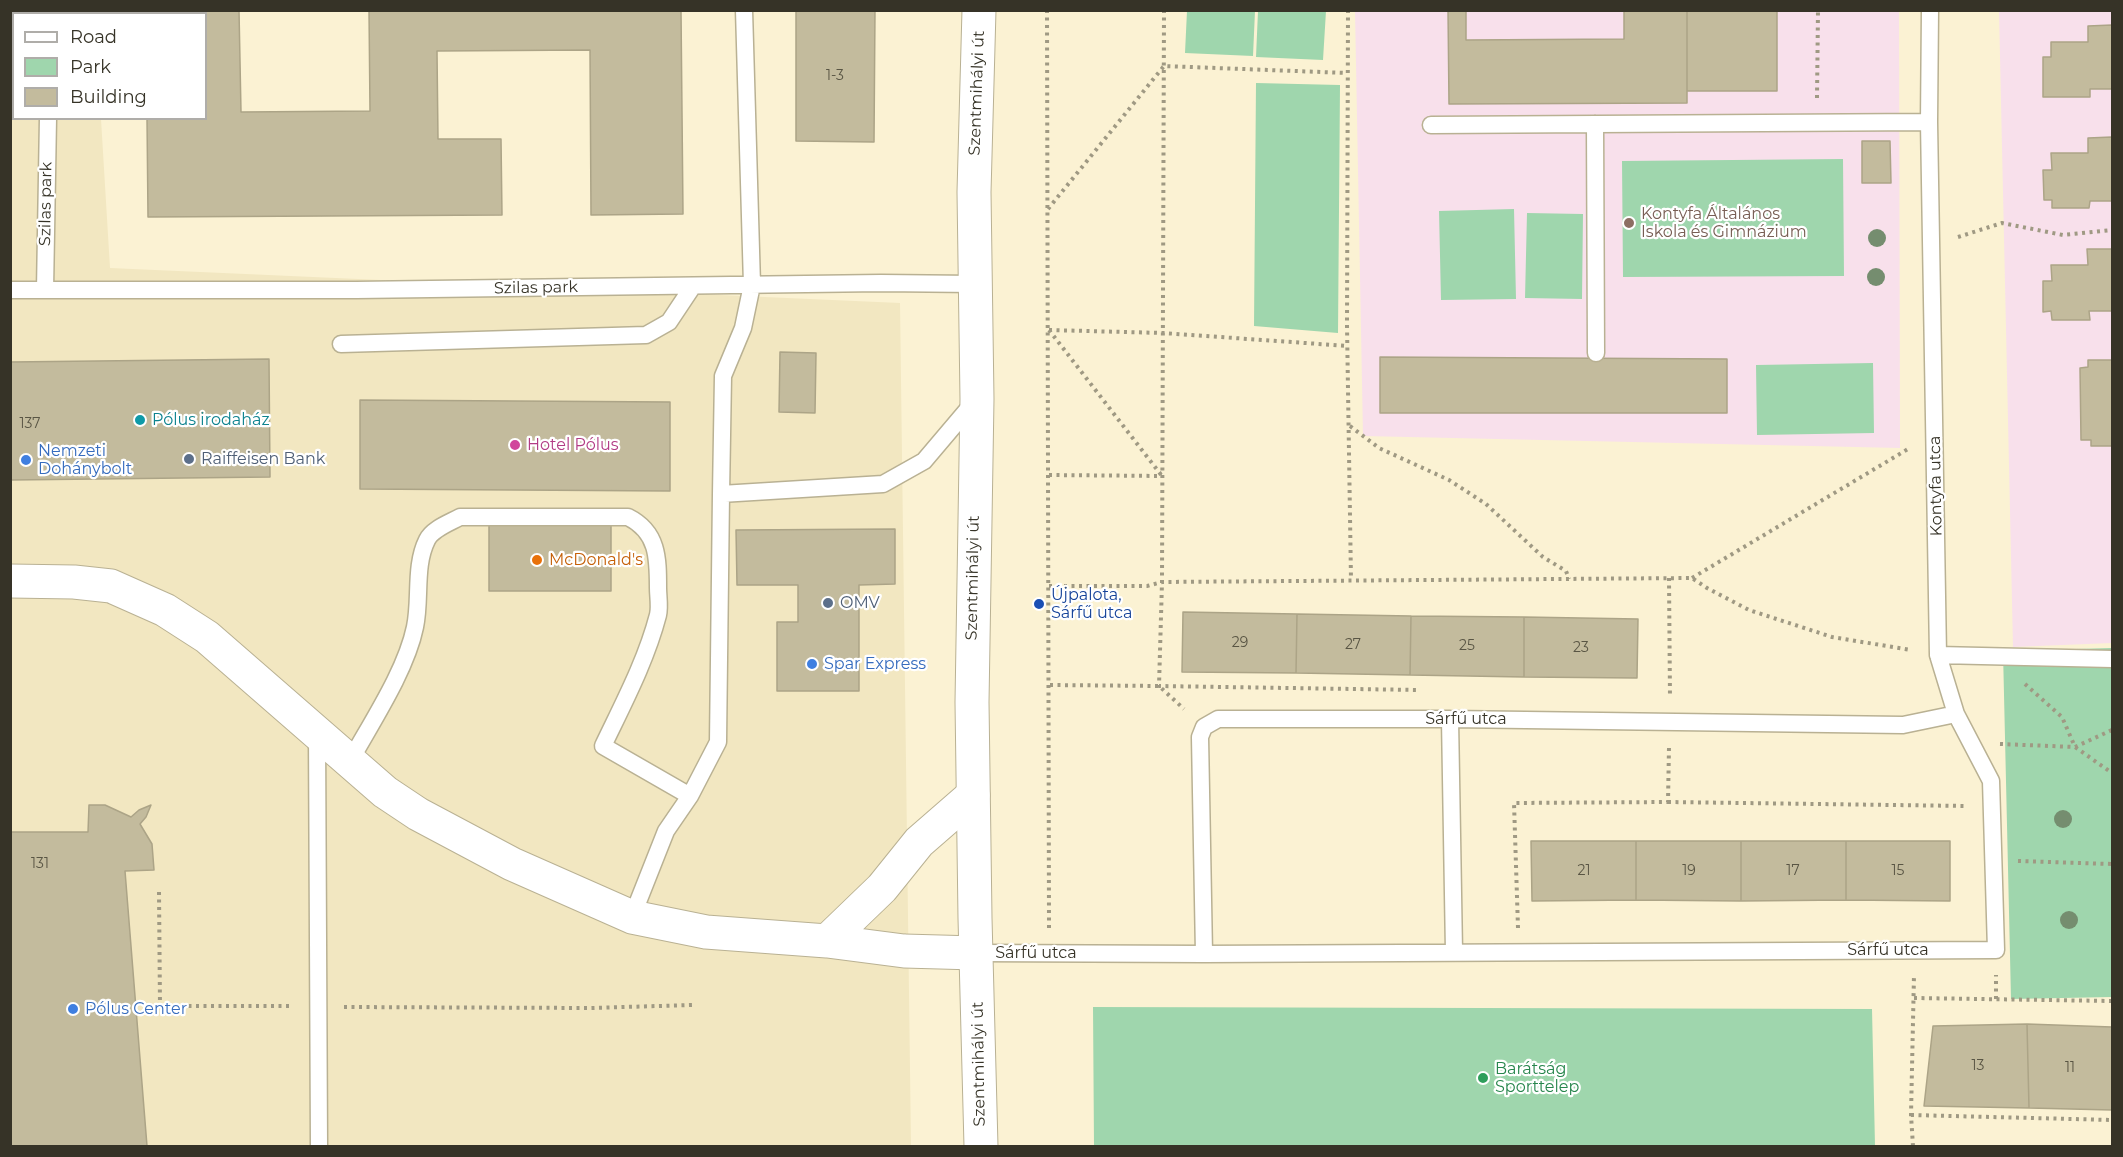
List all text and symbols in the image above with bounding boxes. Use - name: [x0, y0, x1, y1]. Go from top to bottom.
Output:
- legend: [12, 12, 207, 120]
- text: Road: [70, 26, 117, 48]
- street label: Szentmihályi út: [965, 30, 989, 156]
- text: Park: [70, 56, 111, 78]
- house number: 1-3: [826, 68, 844, 84]
- text: Building: [70, 86, 147, 108]
- street label: Szilas park: [36, 162, 56, 246]
- place label: Kontyfa Általános Iskola és Gimnázium: [1641, 204, 1807, 242]
- marker: Kontyfa Általános Iskola és Gimnázium: [1622, 216, 1636, 230]
- street label: Szilas park: [494, 278, 578, 298]
- place label: Pólus irodaház: [152, 410, 270, 430]
- marker: Pólus irodaház: [133, 413, 147, 427]
- house number: 137: [19, 416, 41, 432]
- place label: Hotel Pólus: [527, 435, 619, 455]
- street label: Kontyfa utca: [1926, 435, 1946, 537]
- marker: Hotel Pólus: [508, 438, 522, 452]
- place label: Nemzeti Dohánybolt: [38, 441, 132, 479]
- place label: Raiffeisen Bank: [201, 449, 325, 469]
- marker: Raiffeisen Bank: [182, 452, 196, 466]
- marker: Nemzeti Dohánybolt: [19, 453, 33, 467]
- street label: Szentmihályi út: [962, 515, 984, 641]
- place label: McDonald's: [549, 550, 643, 570]
- marker: McDonald's: [530, 553, 544, 567]
- place label: Újpalota, Sárfű utca: [1051, 585, 1132, 623]
- place label: OMV: [840, 593, 880, 613]
- marker: OMV: [821, 596, 835, 610]
- marker: Újpalota, Sárfű utca: [1032, 597, 1046, 611]
- house number: 29: [1232, 635, 1248, 651]
- house number: 27: [1345, 637, 1361, 653]
- house number: 25: [1459, 638, 1475, 654]
- house number: 23: [1573, 640, 1589, 656]
- place label: Spar Express: [824, 654, 926, 674]
- marker: Spar Express: [805, 657, 819, 671]
- street label: Sárfű utca: [1425, 709, 1507, 729]
- house number: 131: [31, 856, 49, 872]
- house number: 21: [1577, 863, 1591, 879]
- house number: 19: [1682, 863, 1696, 879]
- house number: 17: [1786, 863, 1800, 879]
- house number: 15: [1892, 863, 1904, 879]
- street label: Sárfű utca: [1847, 940, 1929, 960]
- street label: Sárfű utca: [995, 943, 1077, 963]
- place label: Pólus Center: [85, 999, 187, 1019]
- street label: Szentmihályi út: [968, 1001, 990, 1127]
- marker: Pólus Center: [66, 1002, 80, 1016]
- house number: 13: [1972, 1058, 1984, 1074]
- place label: Barátság Sporttelep: [1495, 1059, 1579, 1097]
- house number: 11: [2065, 1060, 2075, 1076]
- marker: Barátság Sporttelep: [1476, 1071, 1490, 1085]

